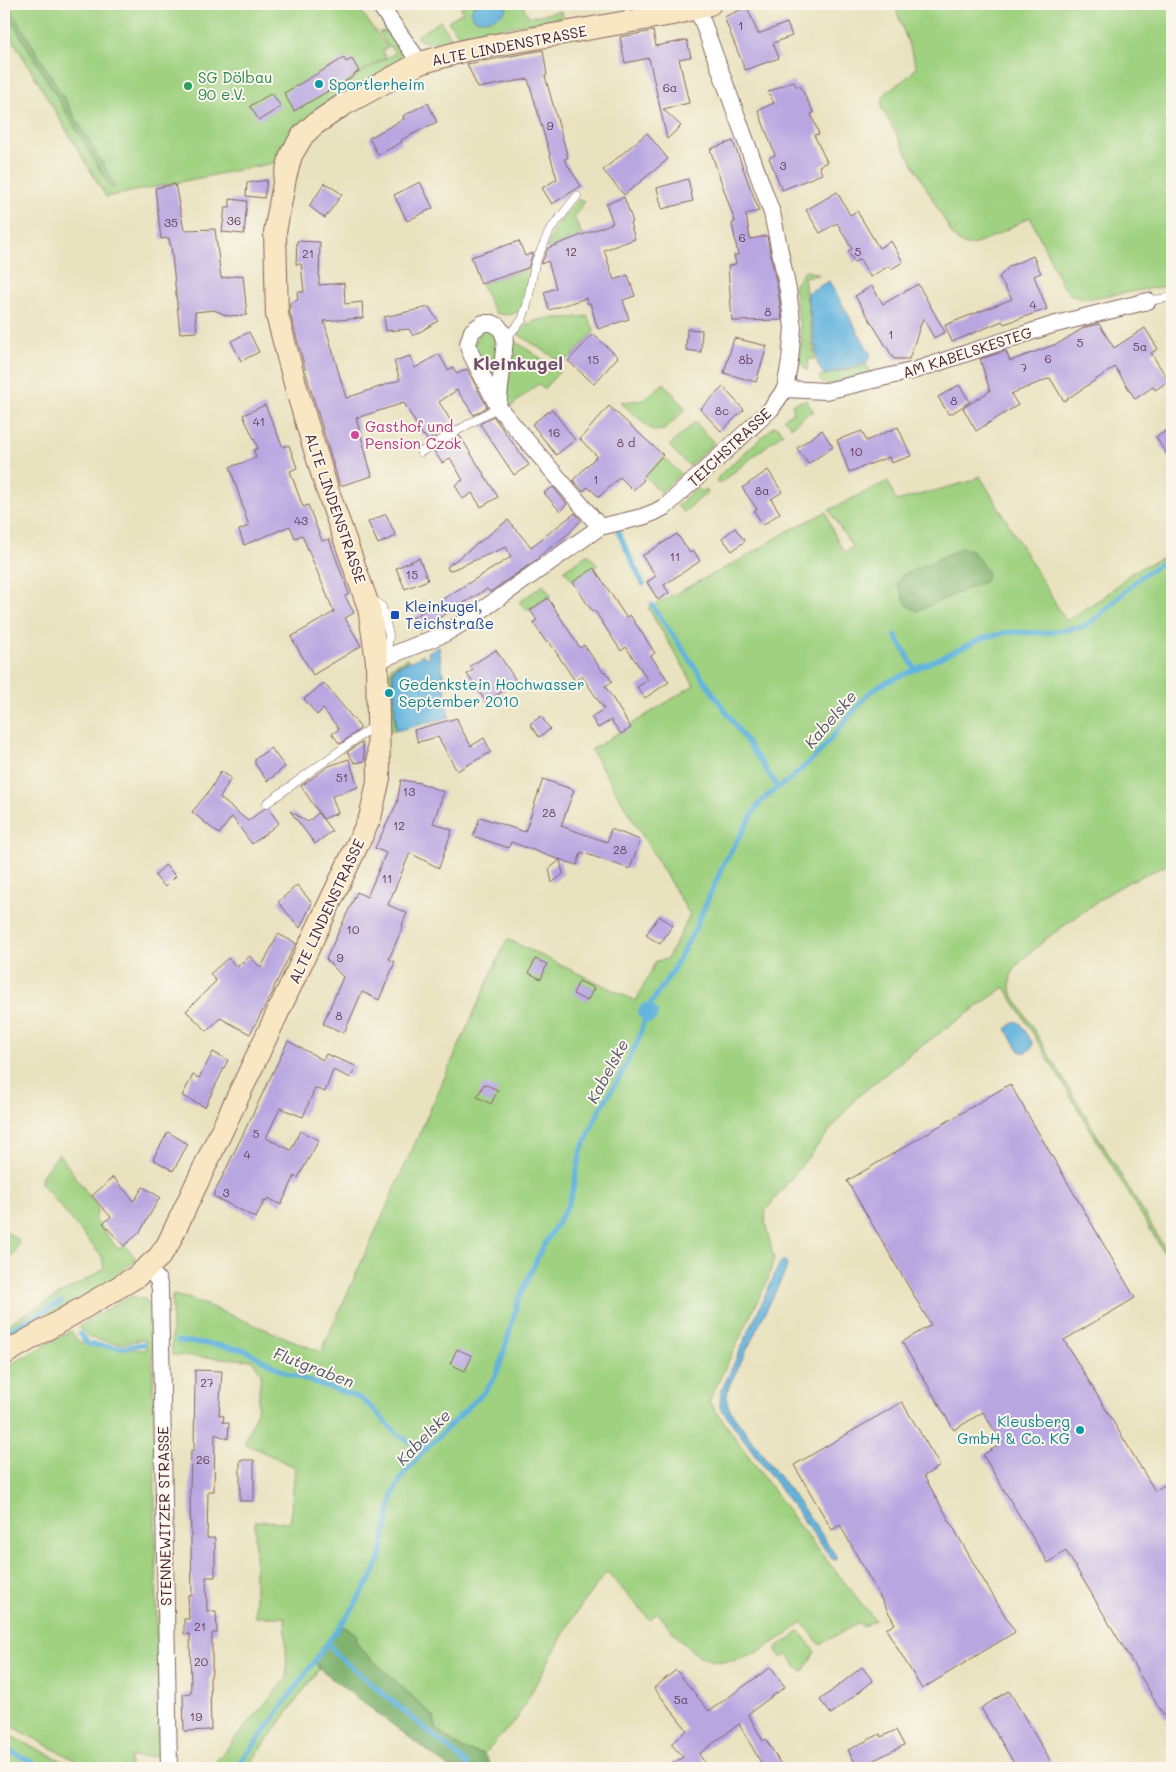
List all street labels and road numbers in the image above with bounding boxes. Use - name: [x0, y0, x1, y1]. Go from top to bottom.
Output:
- street label: ALTE LINDENSTRASSE: [430, 20, 589, 70]
- street label: AM KABELSKESTEG: [900, 322, 1034, 382]
- street label: TEICHSTRASSE: [683, 403, 775, 491]
- street label: ALTE LINDENSTRASSE: [301, 430, 371, 586]
- street label: ALTE LINDENSTRASSE: [284, 835, 369, 987]
- street label: STENNEWITZER STRASSE: [152, 1426, 176, 1606]

